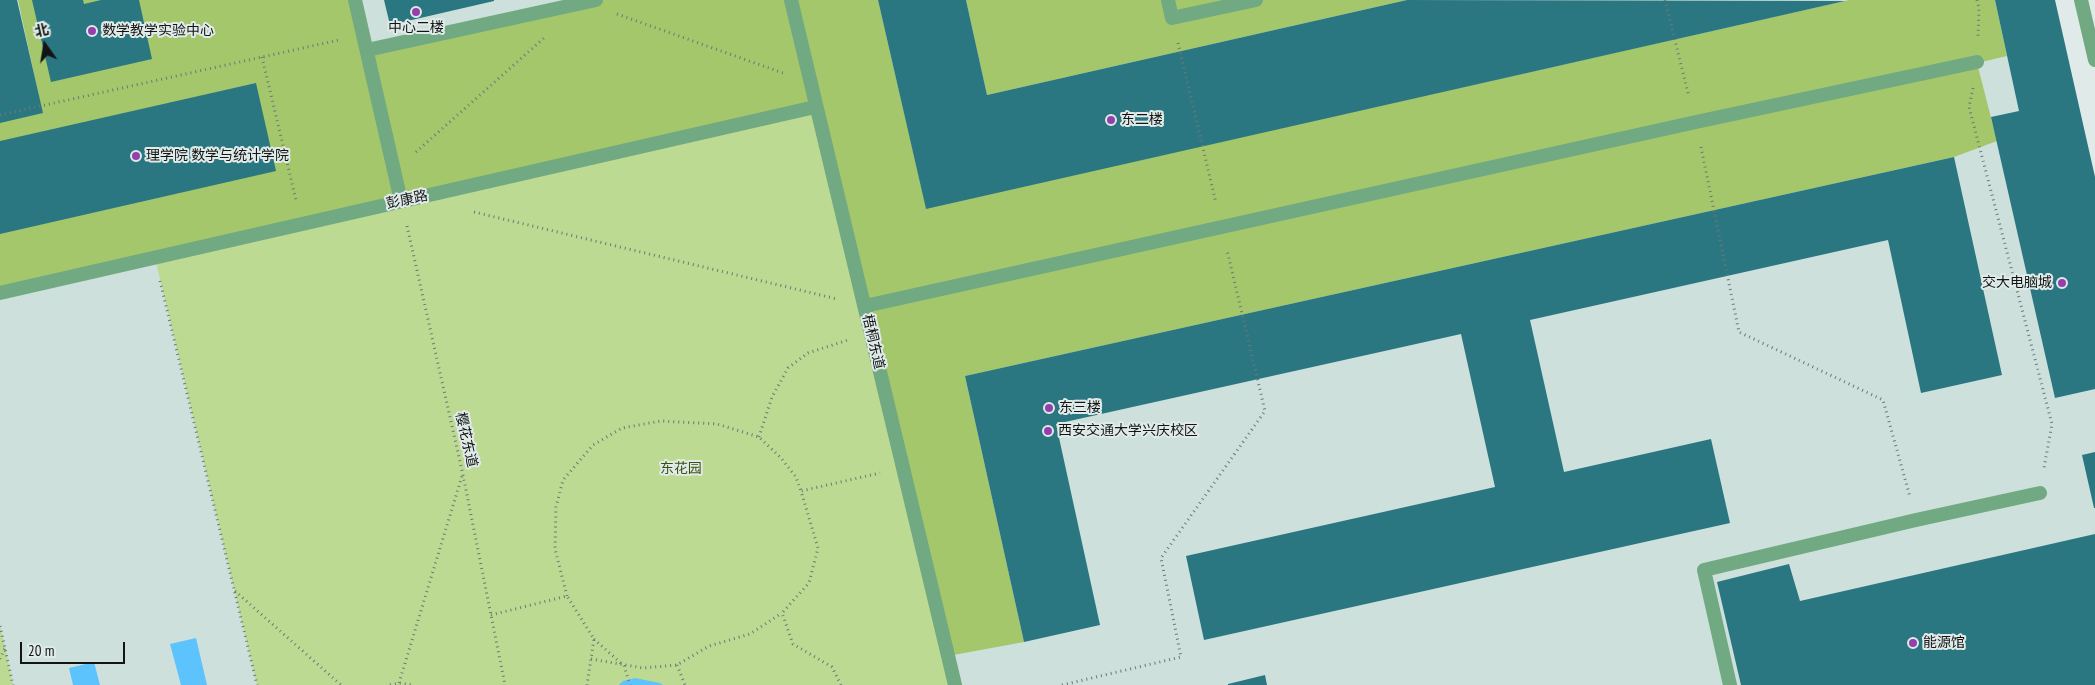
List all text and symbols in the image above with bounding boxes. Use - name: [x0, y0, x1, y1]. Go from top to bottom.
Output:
- marker: 中心二楼: [410, 6, 422, 18]
- north arrow: [20, 20, 70, 70]
- text: 北: [33, 20, 50, 41]
- place label: 中心二楼: [388, 20, 444, 36]
- place label: 数学教学实验中心: [102, 23, 214, 39]
- marker: 数学教学实验中心: [86, 25, 98, 37]
- place label: 东二楼: [1121, 112, 1163, 128]
- marker: 东二楼: [1105, 114, 1117, 126]
- place label: 理学院 数学与统计学院: [146, 148, 289, 164]
- marker: 理学院 数学与统计学院: [130, 150, 142, 162]
- street label: 彭康路: [385, 187, 429, 213]
- place label: 交大电脑城: [1982, 275, 2052, 291]
- marker: 交大电脑城: [2056, 277, 2068, 289]
- street label: 梧桐东道: [859, 313, 887, 371]
- place label: 东三楼: [1059, 400, 1101, 416]
- marker: 东三楼: [1043, 402, 1055, 414]
- street label: 樱花东道: [452, 411, 480, 469]
- place label: 西安交通大学兴庆校区: [1058, 423, 1198, 439]
- marker: 西安交通大学兴庆校区: [1042, 425, 1054, 437]
- park label: 东花园: [660, 461, 702, 477]
- scale bar: [22, 632, 128, 664]
- place label: 能源馆: [1923, 635, 1965, 651]
- marker: 能源馆: [1907, 637, 1919, 649]
- text: 20 m: [28, 641, 54, 660]

